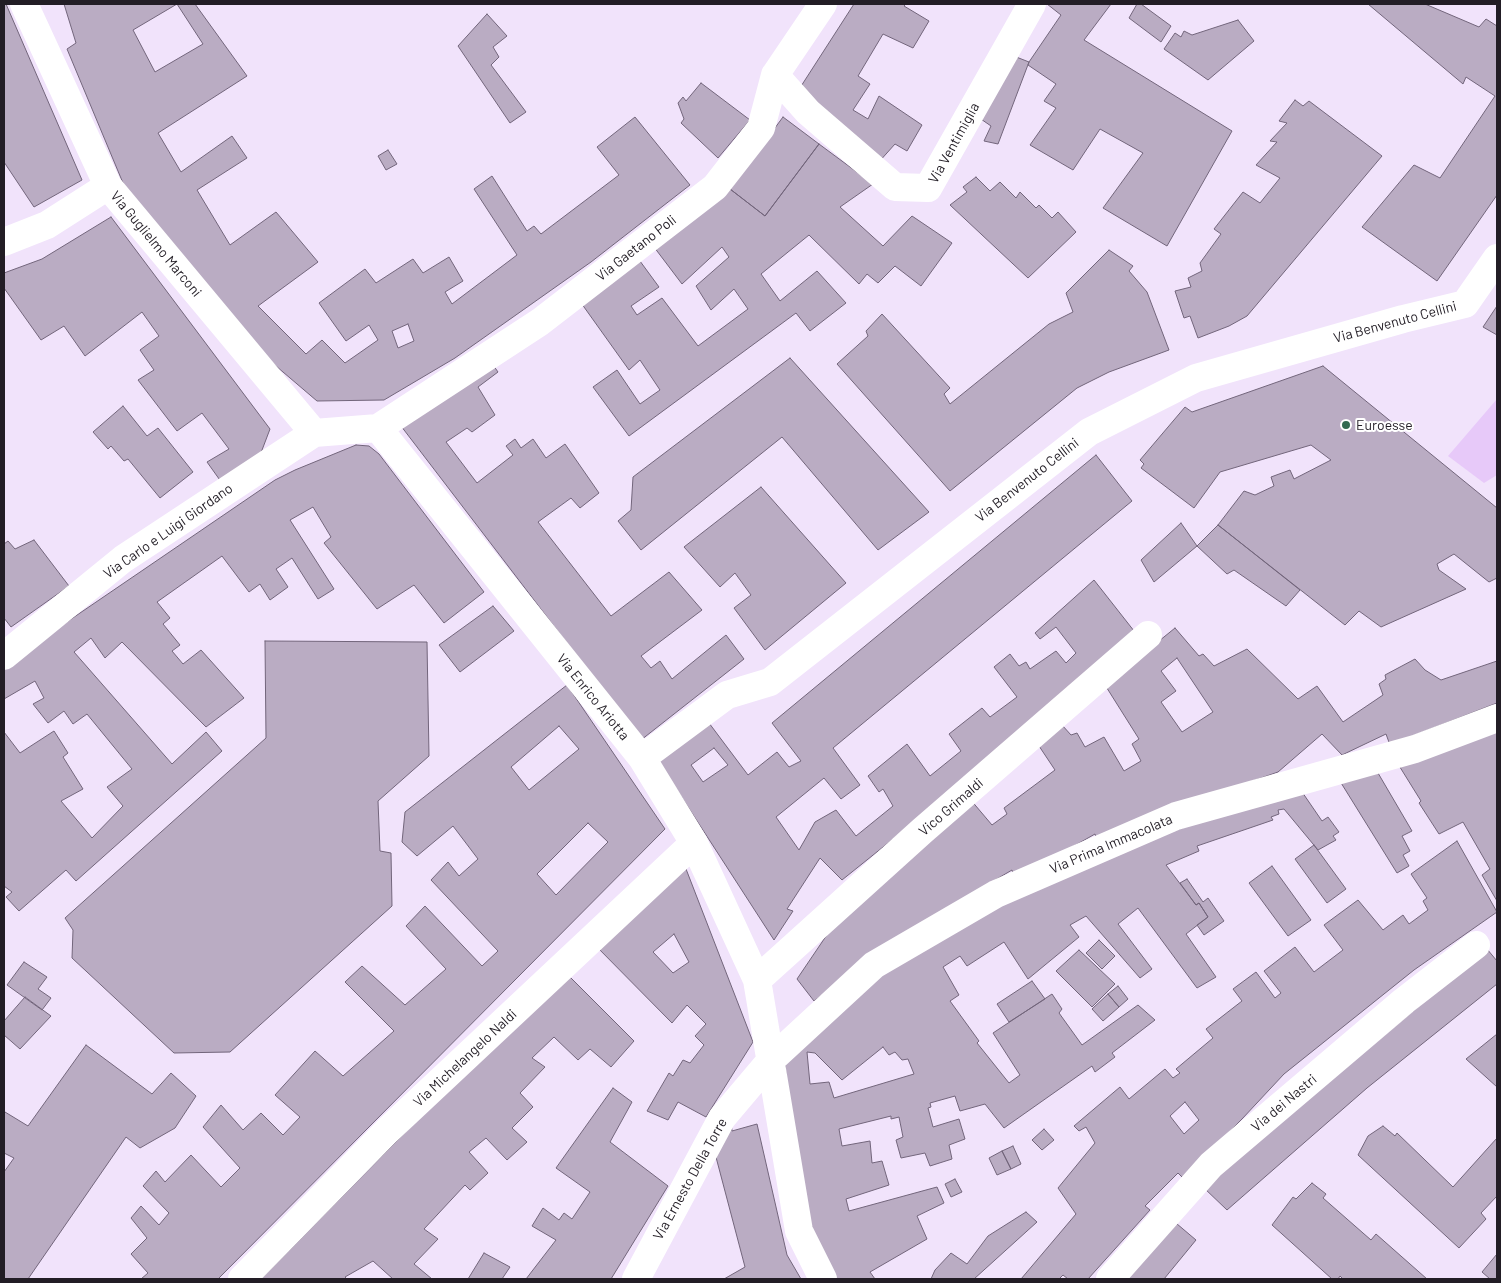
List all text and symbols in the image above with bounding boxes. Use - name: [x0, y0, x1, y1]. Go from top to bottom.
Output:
- street label: Via Ventimiglia: [925, 100, 983, 186]
- street label: Via Guglielmo Marconi: [107, 188, 205, 300]
- street label: Via Gaetano Poli: [592, 211, 680, 285]
- street label: Via Benvenuto Cellini: [1332, 297, 1458, 347]
- place label: Euroesse: [1356, 417, 1413, 433]
- marker: Euroesse: [1340, 419, 1352, 431]
- street label: Via Benvenuto Cellini: [972, 434, 1082, 526]
- street label: Via Carlo e Luigi Giordano: [100, 480, 236, 582]
- street label: Via Enrico Ariotta: [553, 650, 633, 744]
- street label: Vico Grimaldi: [915, 774, 987, 840]
- street label: Via Prima Immacolata: [1047, 811, 1175, 877]
- street label: Via Michelangelo Naldi: [410, 1006, 520, 1110]
- street label: Via dei Nastri: [1248, 1071, 1320, 1135]
- street label: Via Ernesto Della Torre: [649, 1115, 731, 1243]

